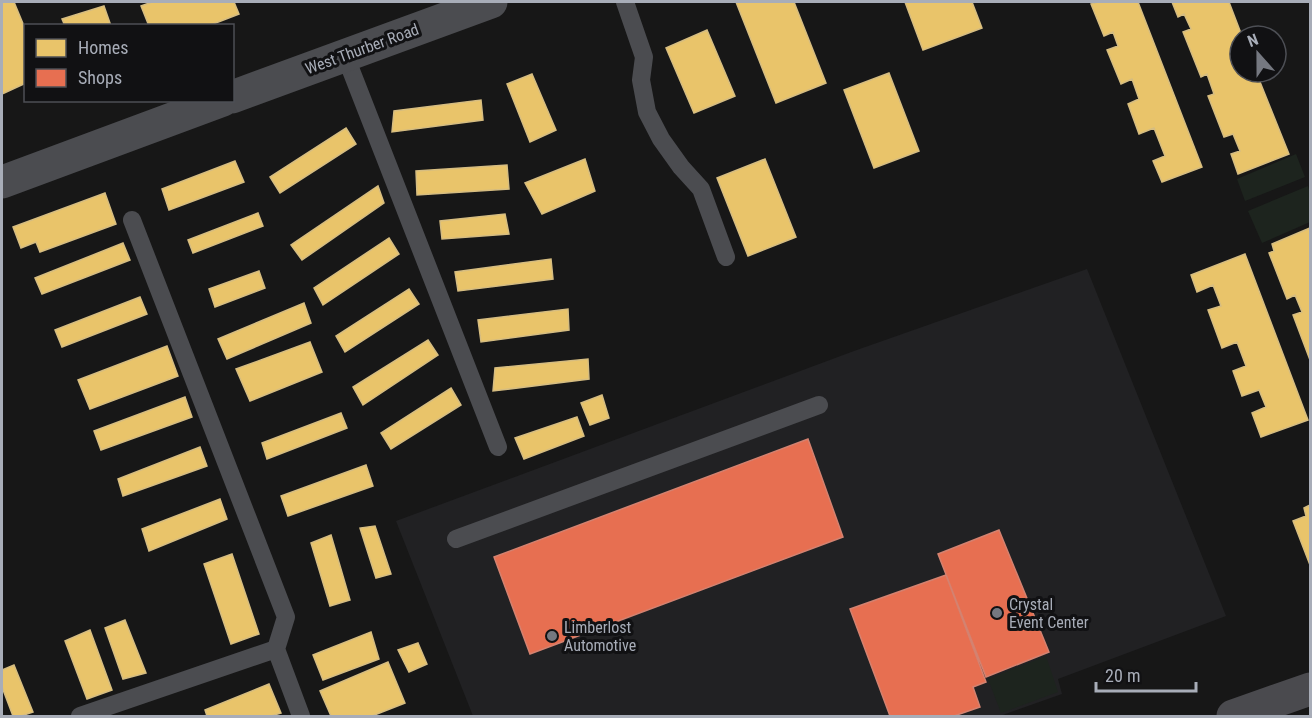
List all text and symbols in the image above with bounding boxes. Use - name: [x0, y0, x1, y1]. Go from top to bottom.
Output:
- street label: West Thurber Road: [303, 20, 421, 78]
- legend: [24, 24, 234, 102]
- north arrow: [1228, 24, 1288, 84]
- text: N: [1245, 30, 1261, 51]
- text: Homes: [78, 37, 128, 58]
- text: Shops: [78, 67, 122, 88]
- place label: Crystal Event Center: [1009, 595, 1089, 632]
- marker: Crystal Event Center: [990, 606, 1004, 620]
- place label: Limberlost Automotive: [564, 618, 636, 655]
- marker: Limberlost Automotive: [545, 629, 559, 643]
- scale bar: [1096, 655, 1196, 693]
- text: 20 m: [1105, 665, 1140, 686]

